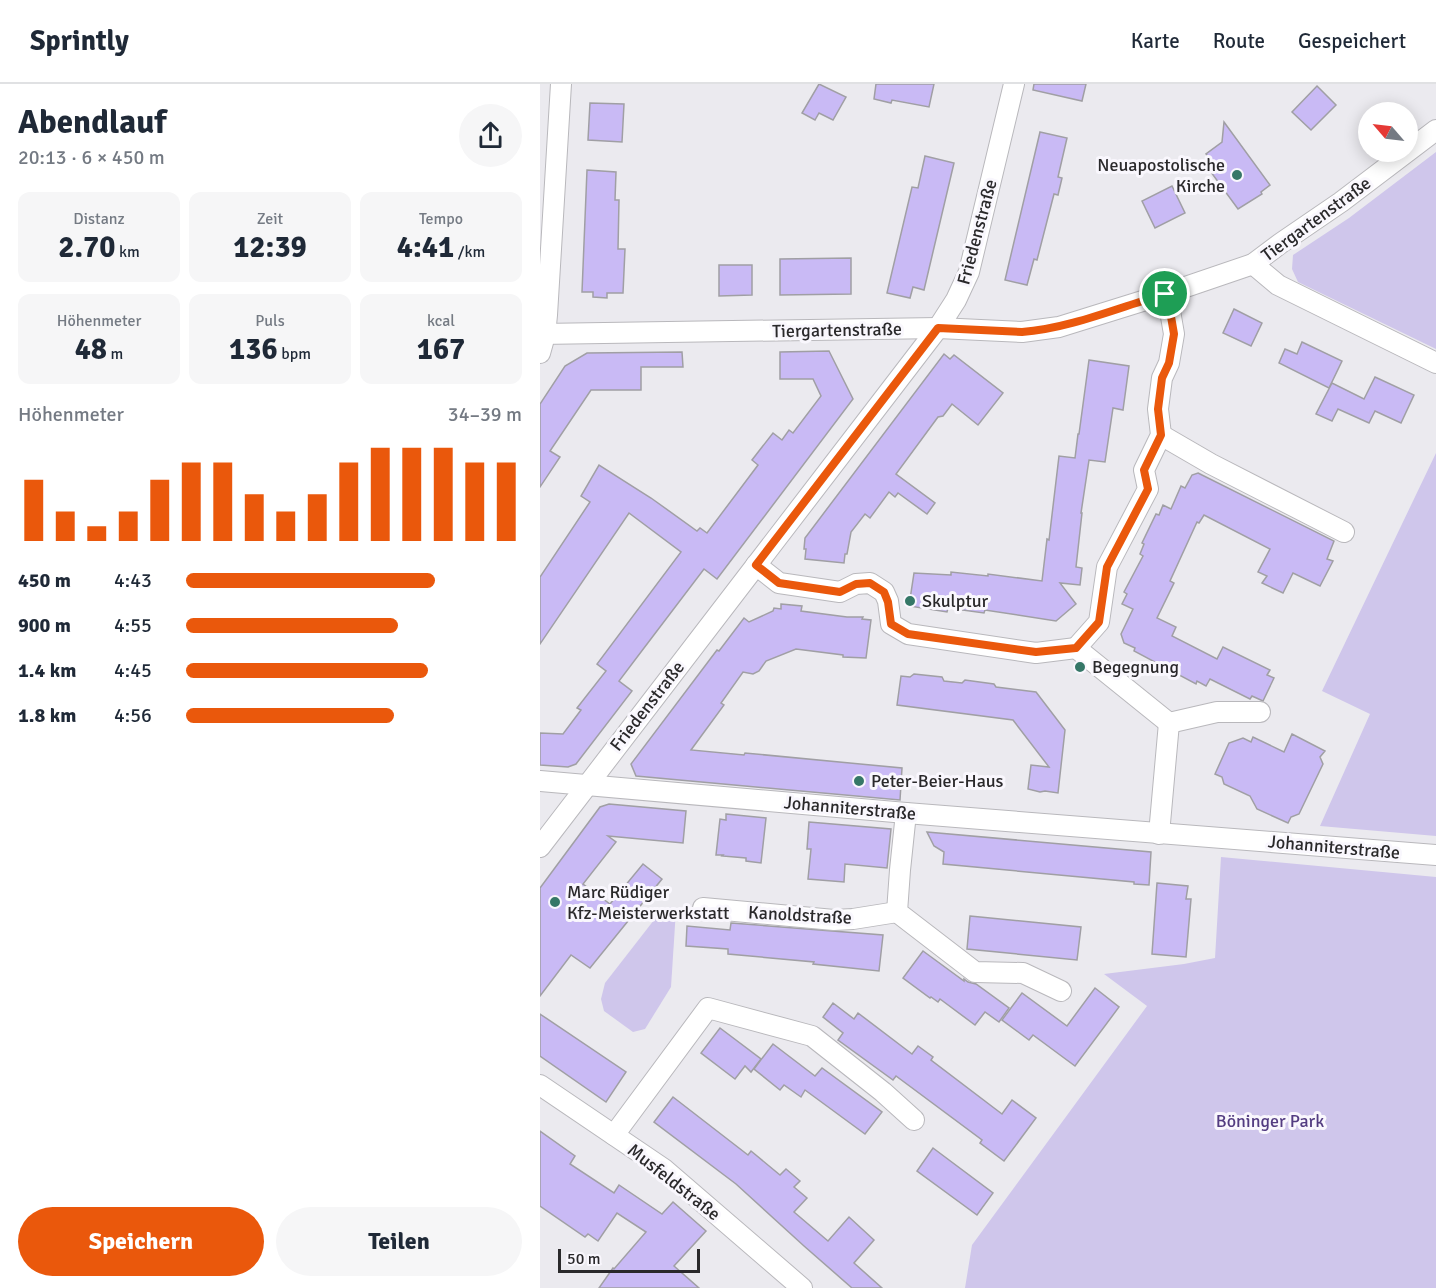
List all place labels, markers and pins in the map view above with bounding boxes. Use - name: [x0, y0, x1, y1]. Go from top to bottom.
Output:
- place label: Neuapostolische Kirche: [1097, 154, 1225, 197]
- marker: Neuapostolische Kirche: [1230, 168, 1244, 182]
- pin: [1139, 268, 1190, 319]
- place label: Skulptur: [922, 590, 989, 612]
- marker: Skulptur: [903, 594, 917, 608]
- place label: Begegnung: [1092, 656, 1179, 678]
- marker: Begegnung: [1073, 660, 1087, 674]
- place label: Peter-Beier-Haus: [871, 770, 1004, 792]
- marker: Peter-Beier-Haus: [852, 774, 866, 788]
- place label: Marc Rüdiger Kfz-Meisterwerkstatt: [567, 881, 729, 924]
- marker: Marc Rüdiger Kfz-Meisterwerkstatt: [548, 895, 562, 909]

